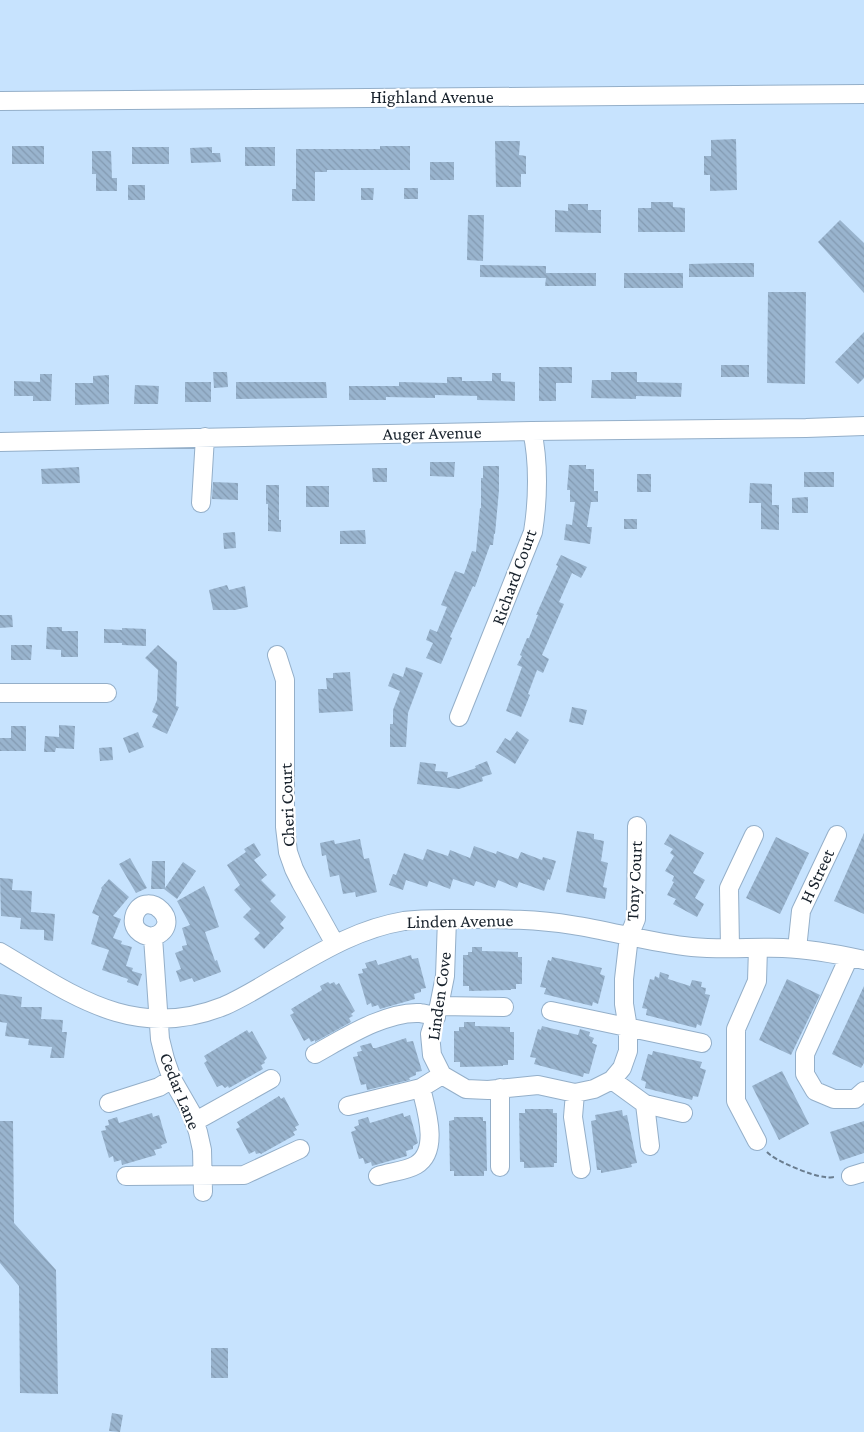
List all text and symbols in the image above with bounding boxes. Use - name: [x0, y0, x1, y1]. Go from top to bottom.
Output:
- street label: Highland Avenue: [370, 87, 494, 107]
- street label: Auger Avenue: [382, 422, 482, 444]
- street label: Richard Court: [487, 525, 541, 628]
- street label: Cheri Court: [276, 762, 298, 847]
- street label: Tony Court: [622, 839, 646, 922]
- street label: H Street: [796, 845, 839, 906]
- street label: Linden Avenue: [406, 910, 514, 932]
- street label: Linden Cove: [423, 950, 455, 1042]
- street label: Cedar Lane: [156, 1050, 204, 1132]

